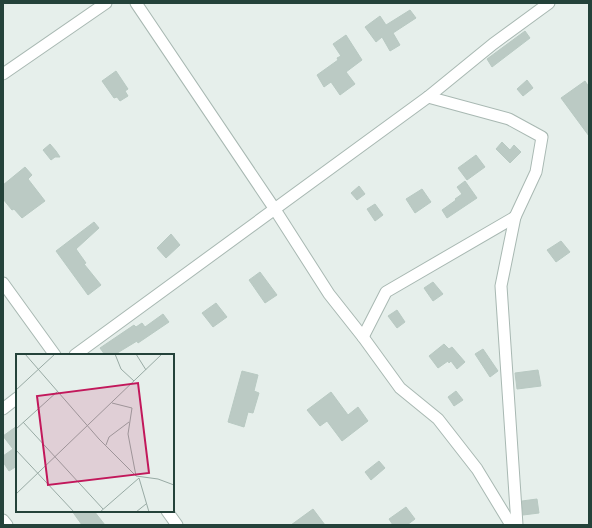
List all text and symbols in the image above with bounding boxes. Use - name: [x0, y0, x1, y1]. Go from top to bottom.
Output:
- inset map: [16, 354, 174, 512]

